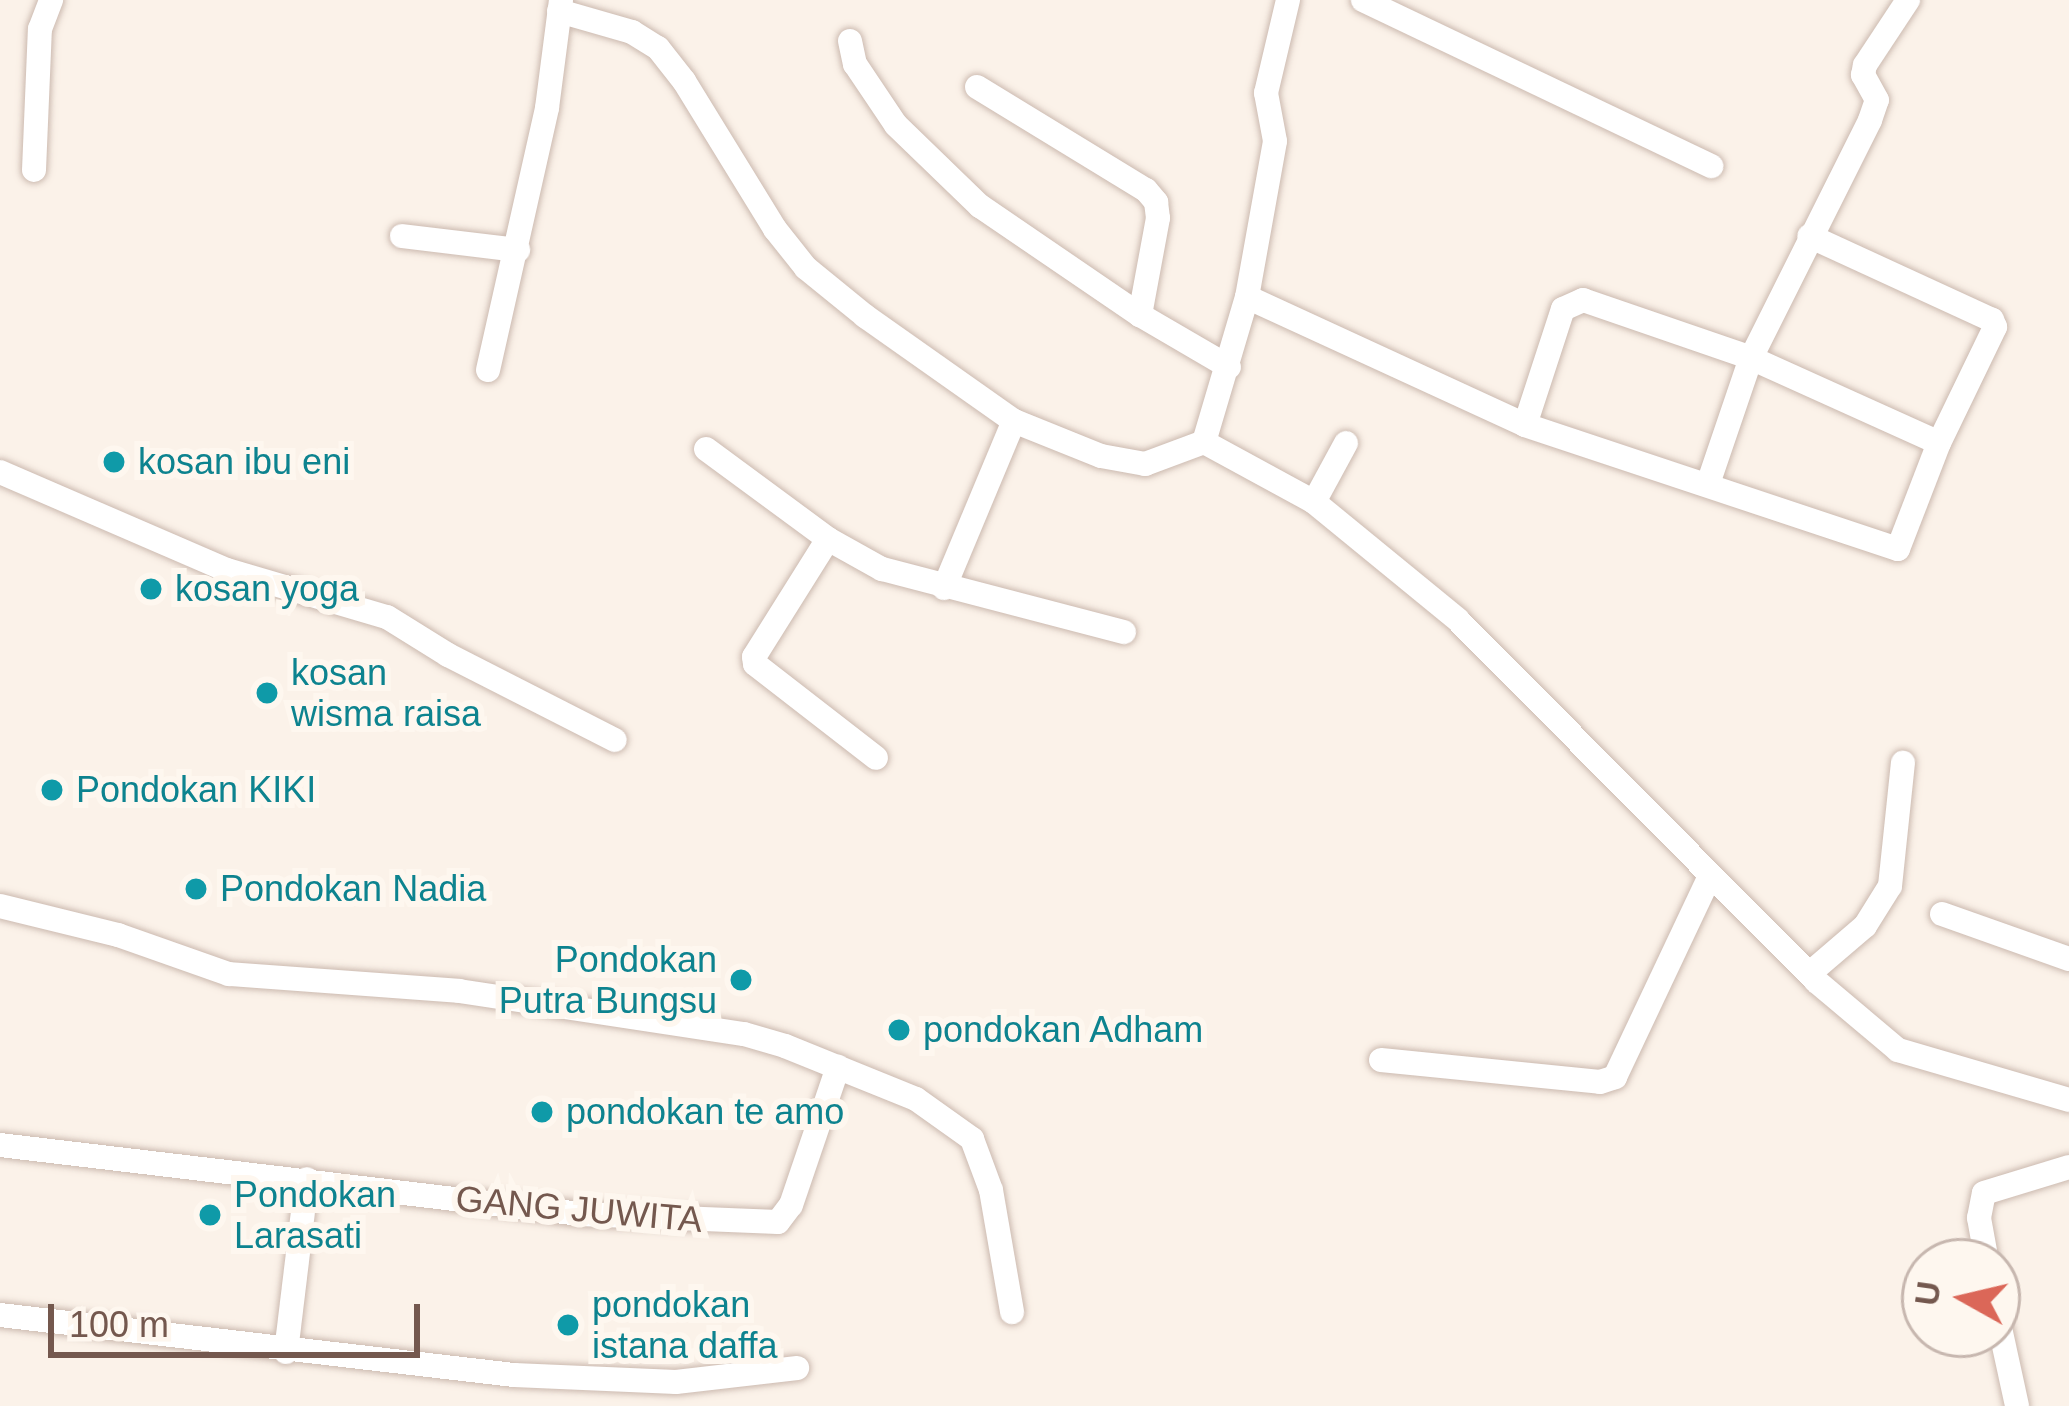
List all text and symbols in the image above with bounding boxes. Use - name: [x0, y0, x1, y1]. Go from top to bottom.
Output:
- place label: kosan ibu eni: [138, 440, 350, 484]
- marker: kosan ibu eni: [101, 449, 127, 475]
- place label: kosan yoga: [175, 567, 359, 611]
- marker: kosan yoga: [138, 576, 164, 602]
- place label: kosan wisma raisa: [291, 650, 481, 735]
- marker: kosan wisma raisa: [254, 680, 280, 706]
- place label: Pondokan KIKI: [76, 768, 316, 812]
- marker: Pondokan KIKI: [39, 777, 65, 803]
- place label: Pondokan Nadia: [220, 867, 486, 911]
- marker: Pondokan Nadia: [183, 876, 209, 902]
- place label: Pondokan Putra Bungsu: [499, 937, 717, 1022]
- marker: Pondokan Putra Bungsu: [728, 967, 754, 993]
- place label: pondokan Adham: [923, 1008, 1205, 1052]
- marker: pondokan Adham: [886, 1017, 912, 1043]
- place label: pondokan te amo: [566, 1090, 844, 1134]
- marker: pondokan te amo: [529, 1099, 555, 1125]
- place label: Pondokan Larasati: [234, 1172, 396, 1257]
- street label: GANG JUWITA: [454, 1177, 704, 1241]
- marker: Pondokan Larasati: [197, 1202, 223, 1228]
- north arrow: [1901, 1238, 2021, 1358]
- text: U: [1908, 1279, 1948, 1308]
- scale bar: [54, 1280, 426, 1354]
- place label: pondokan istana daffa: [592, 1282, 777, 1367]
- text: 100 m: [69, 1304, 169, 1345]
- marker: pondokan istana daffa: [555, 1312, 581, 1338]

